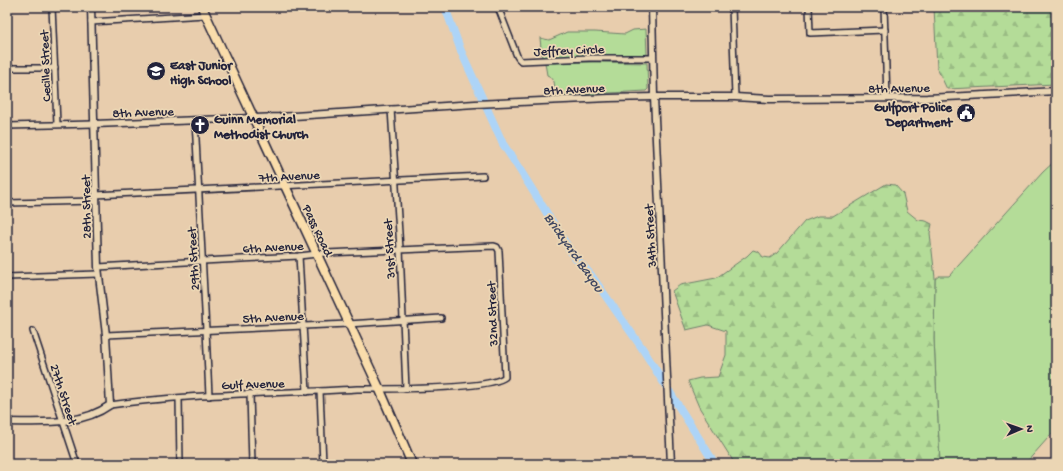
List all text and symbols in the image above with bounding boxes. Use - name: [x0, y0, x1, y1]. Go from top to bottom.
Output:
- street label: Cecille Street: [38, 28, 55, 102]
- street label: Jeffrey Circle: [533, 43, 605, 60]
- place label: East Junior High School: [170, 59, 233, 89]
- school or university icon: East Junior High School: [145, 60, 167, 82]
- street label: 8th Avenue: [543, 81, 606, 100]
- street label: 8th Avenue: [868, 81, 930, 98]
- place label: Gulfport Police Department: [874, 100, 954, 132]
- public building icon: Gulfport Police Department: [955, 102, 977, 124]
- street label: 8th Avenue: [112, 105, 174, 122]
- place label: Guinn Memorial Methodist Church: [214, 113, 309, 143]
- church icon: Guinn Memorial Methodist Church: [189, 114, 211, 136]
- street label: 7th Avenue: [257, 168, 320, 187]
- street label: 28th Street: [79, 173, 96, 239]
- street label: Pass Road: [298, 202, 336, 261]
- street label: 34th Street: [642, 202, 661, 269]
- water label: Brickyard Bayou: [539, 210, 607, 298]
- street label: 31st Street: [381, 217, 400, 280]
- street label: 29th Street: [185, 225, 204, 291]
- street label: 6th Avenue: [242, 239, 304, 258]
- street label: 32nd Street: [485, 280, 502, 347]
- street label: 5th Avenue: [242, 309, 304, 328]
- street label: 27th Street: [46, 362, 80, 429]
- street label: Gulf Avenue: [221, 377, 285, 394]
- north arrow: [1001, 409, 1041, 449]
- text: N: [1023, 425, 1035, 433]

